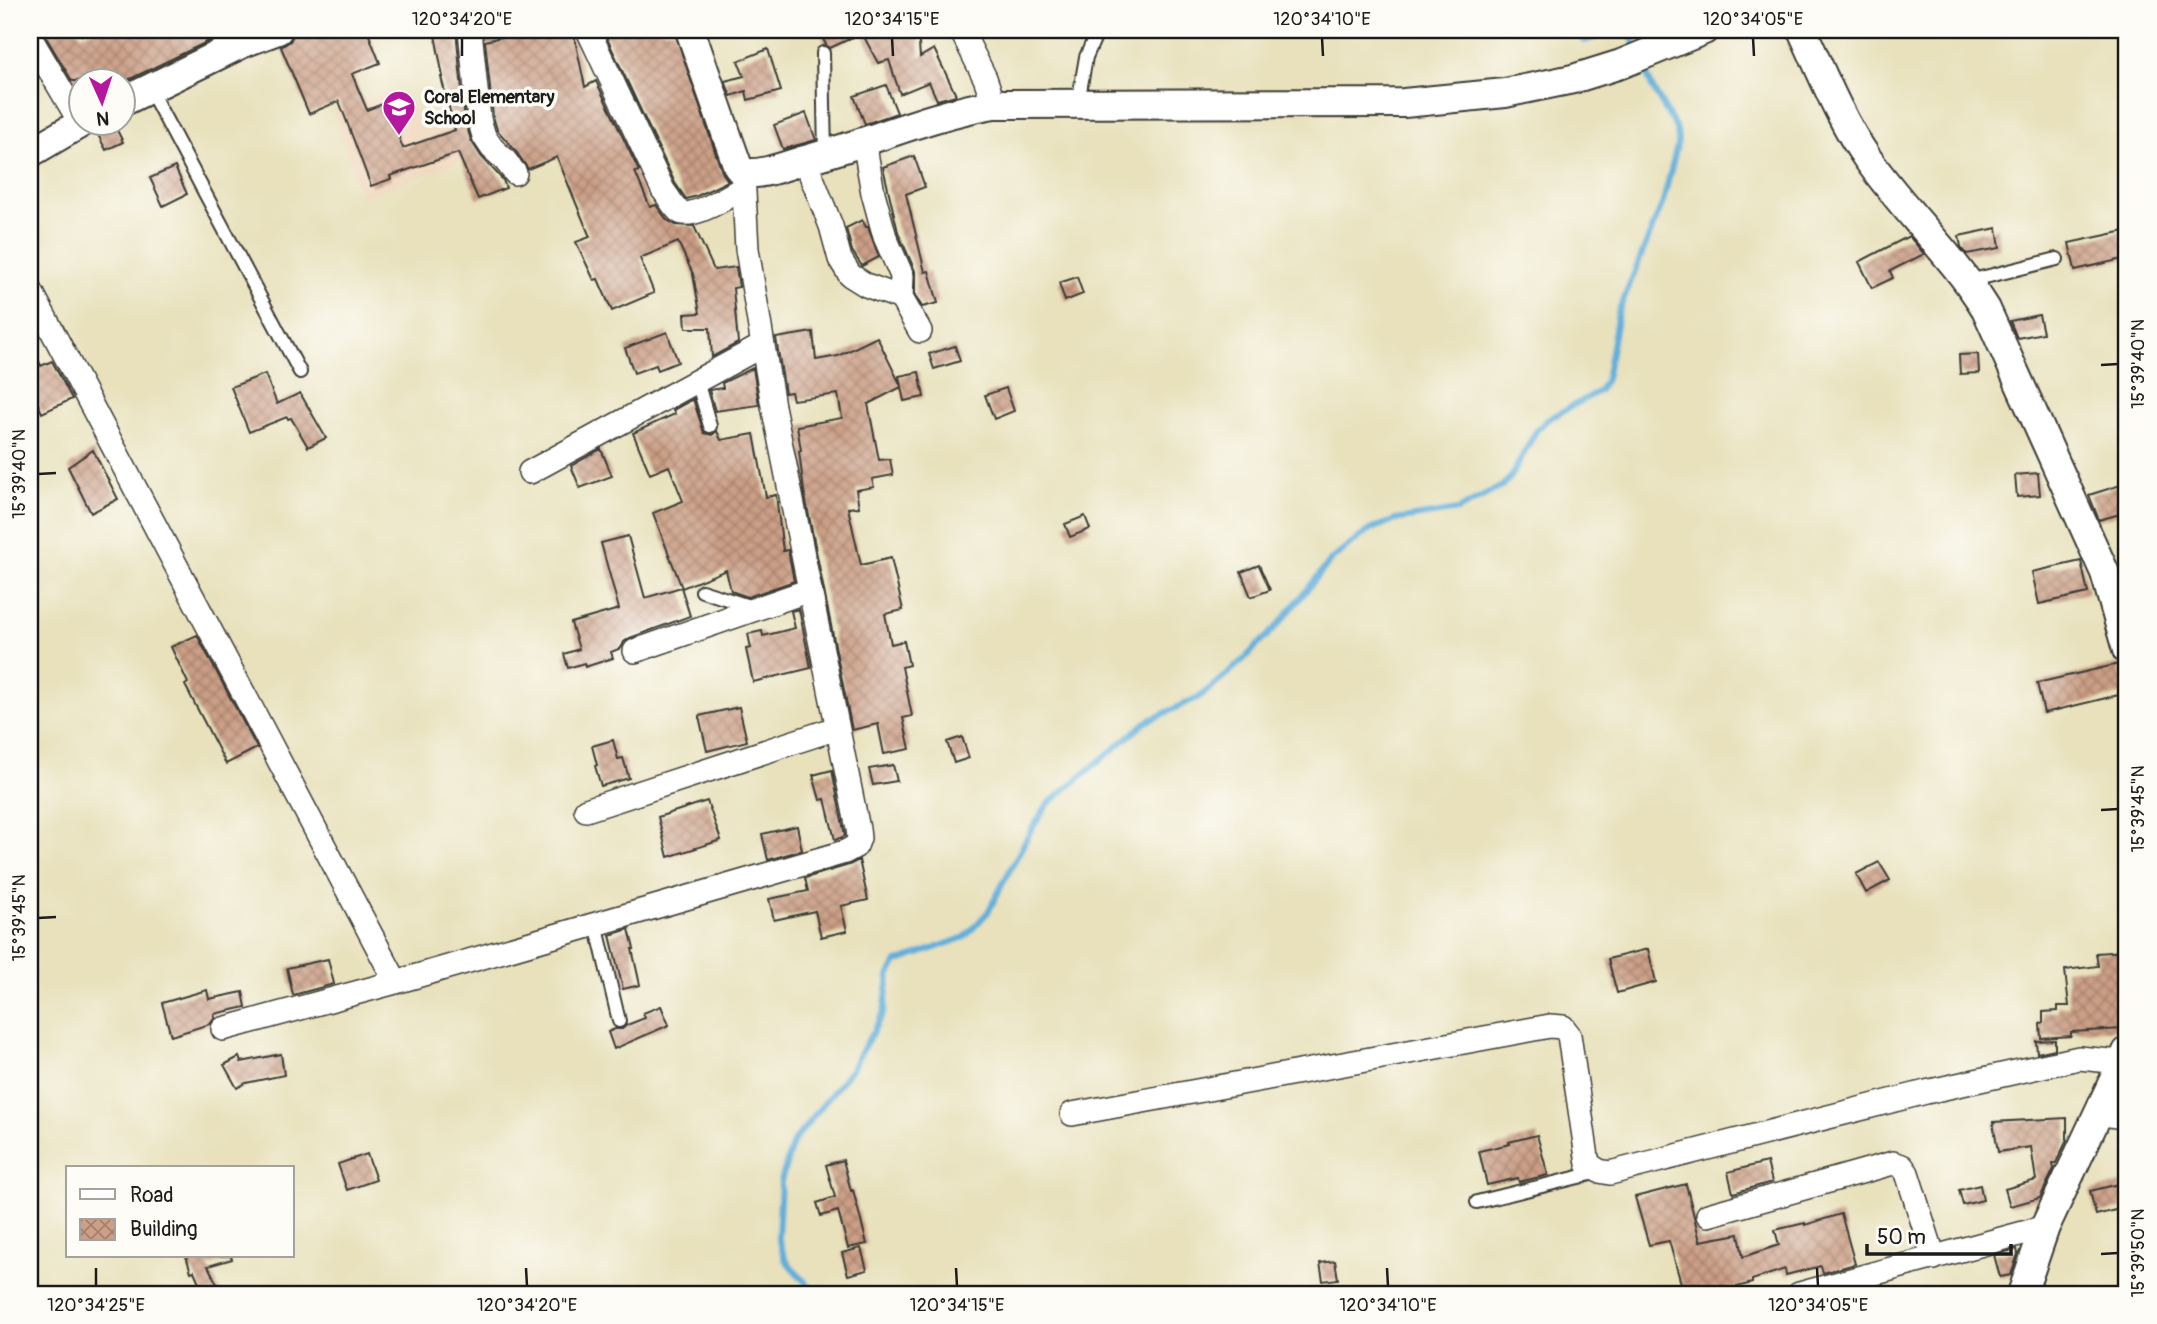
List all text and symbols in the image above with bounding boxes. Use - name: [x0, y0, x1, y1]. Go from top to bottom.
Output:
- text: 120°34'20"E: [412, 8, 512, 31]
- text: 120°34'15"E: [845, 8, 939, 31]
- text: 120°34'10"E: [1273, 8, 1371, 31]
- text: 120°34'05"E: [1703, 8, 1803, 31]
- north arrow: [66, 66, 136, 136]
- place label: Coral Elementary School: [424, 86, 555, 130]
- school or university icon: Coral Elementary School: [380, 88, 418, 137]
- text: N: [96, 106, 110, 130]
- text: 15°39'40"N: [2127, 319, 2150, 409]
- text: 15°39'40"N: [8, 429, 31, 519]
- text: 15°39'45"N: [2127, 765, 2150, 853]
- text: 15°39'45"N: [8, 874, 31, 962]
- legend: [66, 1166, 294, 1258]
- text: Road: [130, 1182, 174, 1209]
- text: 15°39'50"N: [2127, 1208, 2150, 1298]
- scale bar: [1867, 1212, 2010, 1256]
- text: Building: [130, 1216, 197, 1243]
- text: 50 m: [1877, 1224, 1926, 1251]
- text: 120°34'25"E: [47, 1294, 145, 1317]
- text: 120°34'20"E: [477, 1294, 577, 1317]
- text: 120°34'15"E: [910, 1294, 1004, 1317]
- text: 120°34'10"E: [1339, 1294, 1437, 1317]
- text: 120°34'05"E: [1768, 1294, 1868, 1317]

